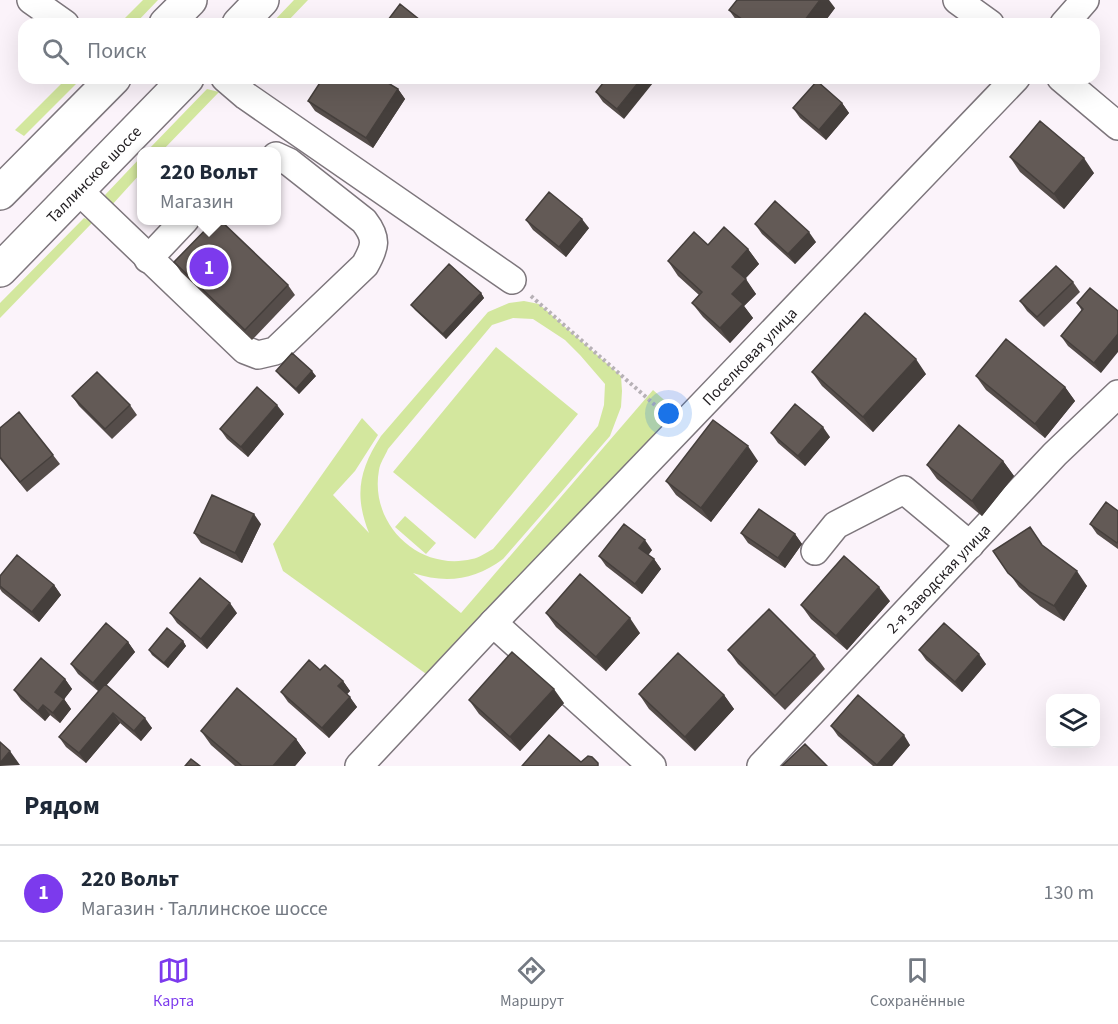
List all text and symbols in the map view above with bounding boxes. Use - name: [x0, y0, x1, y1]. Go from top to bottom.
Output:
- search box: [18, 18, 1100, 84]
- icon: search: [39, 35, 72, 68]
- text: Поиск: [87, 35, 146, 67]
- street label: Таллинское шоссе: [42, 121, 147, 228]
- popup: [137, 147, 281, 225]
- text: 220 Вольт: [160, 156, 258, 188]
- text: Магазин: [160, 188, 234, 216]
- pin: 1: [190, 244, 228, 290]
- street label: Поселковая улица: [698, 303, 802, 411]
- your location: [654, 399, 683, 428]
- street label: 2-я Заводская улица: [882, 519, 996, 639]
- map controls: [1046, 694, 1100, 748]
- button: layers: [1046, 694, 1100, 748]
- text: Рядом: [24, 787, 100, 824]
- text: 220 Вольт: [81, 863, 179, 895]
- text: 1: [38, 879, 49, 907]
- text: 130 m: [1044, 879, 1094, 907]
- text: Магазин · Таллинское шоссе: [81, 895, 328, 923]
- tab: Карта: [153, 954, 194, 1012]
- tab: Маршрут: [500, 954, 564, 1012]
- tab: Сохранённые: [870, 954, 965, 1012]

